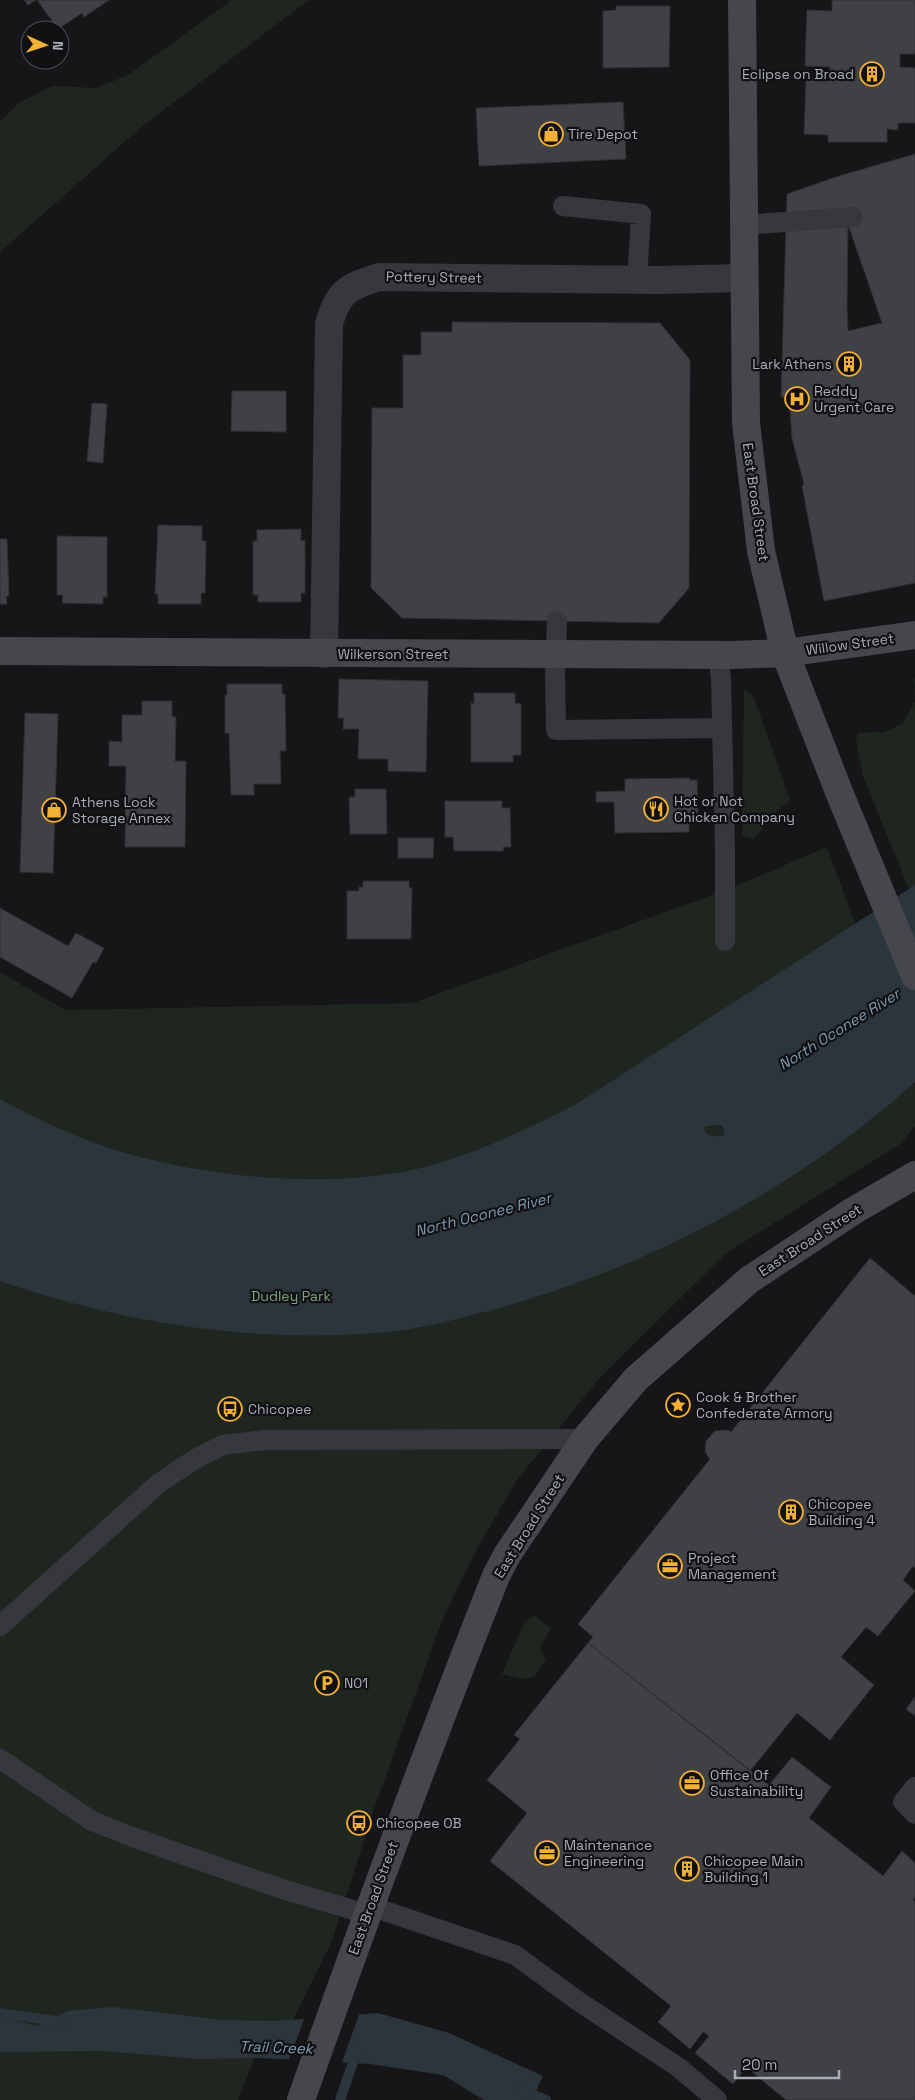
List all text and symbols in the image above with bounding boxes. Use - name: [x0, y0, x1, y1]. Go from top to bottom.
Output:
- north arrow: [20, 20, 70, 70]
- text: N: [49, 41, 67, 51]
- building icon: Eclipse on Broad: [859, 61, 885, 87]
- place label: Eclipse on Broad: [742, 65, 854, 83]
- shop icon: Tire Depot: [538, 121, 564, 147]
- place label: Tire Depot: [568, 125, 638, 143]
- street label: Pottery Street: [386, 267, 482, 287]
- building icon: Lark Athens: [836, 351, 862, 377]
- place label: Lark Athens: [752, 355, 832, 373]
- place label: Reddy Urgent Care: [814, 382, 894, 416]
- hospital icon: Reddy Urgent Care: [784, 386, 810, 412]
- street label: East Broad Street: [739, 442, 773, 562]
- street label: Willow Street: [805, 629, 895, 659]
- street label: Wilkerson Street: [338, 645, 448, 663]
- place label: Hot or Not Chicken Company: [674, 792, 795, 826]
- place label: Athens Lock Storage Annex: [72, 793, 171, 827]
- restaurant icon: Hot or Not Chicken Company: [643, 796, 669, 822]
- shop icon: Athens Lock Storage Annex: [41, 797, 67, 823]
- water label: North Oconee River: [775, 983, 904, 1074]
- water label: North Oconee River: [413, 1188, 554, 1240]
- street label: East Broad Street: [755, 1200, 865, 1280]
- park label: Dudley Park: [251, 1287, 331, 1305]
- place label: Cook & Brother Confederate Armory: [696, 1388, 833, 1422]
- place icon: Cook & Brother Confederate Armory: [665, 1392, 691, 1418]
- bus stop icon: Chicopee: [217, 1396, 243, 1422]
- place label: Chicopee: [248, 1400, 312, 1418]
- street label: East Broad Street: [490, 1471, 568, 1581]
- place label: Chicopee Building 4: [808, 1495, 875, 1529]
- building icon: Chicopee Building 4: [778, 1499, 804, 1525]
- place label: Project Management: [688, 1549, 777, 1583]
- office icon: Project Management: [657, 1553, 683, 1579]
- parking icon: N01: [314, 1670, 340, 1696]
- place label: N01: [344, 1674, 368, 1692]
- place label: Office Of Sustainability: [710, 1766, 803, 1800]
- office icon: Office Of Sustainability: [679, 1770, 705, 1796]
- bus stop icon: Chicopee OB: [346, 1810, 372, 1836]
- place label: Chicopee OB: [376, 1814, 462, 1832]
- place label: Maintenance Engineering: [564, 1836, 652, 1870]
- street label: East Broad Street: [344, 1839, 402, 1957]
- office icon: Maintenance Engineering: [534, 1840, 560, 1866]
- place label: Chicopee Main Building 1: [704, 1852, 803, 1886]
- building icon: Chicopee Main Building 1: [674, 1856, 700, 1882]
- water label: Trail Creek: [239, 2036, 315, 2058]
- scale bar: [735, 2048, 839, 2080]
- text: 20 m: [742, 2055, 777, 2074]

